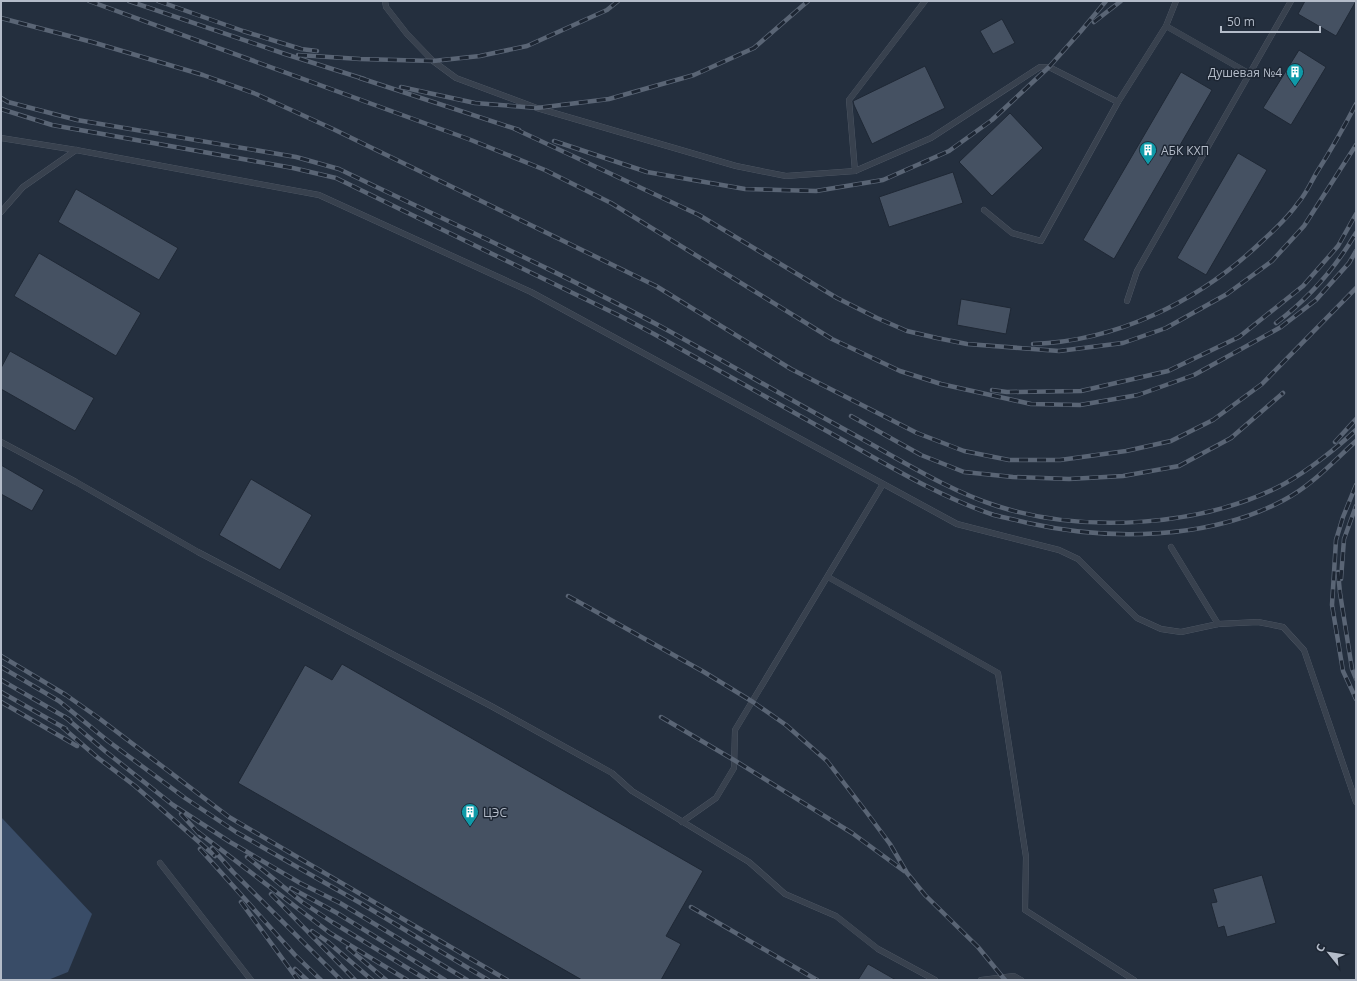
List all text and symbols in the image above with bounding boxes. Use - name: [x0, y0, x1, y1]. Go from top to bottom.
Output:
- scale bar: [1221, 8, 1320, 34]
- text: 50 m: [1227, 13, 1255, 30]
- building icon: Душевая №4: [1285, 62, 1305, 87]
- place label: Душевая №4: [1208, 64, 1282, 81]
- building icon: АБК КХП: [1138, 140, 1158, 165]
- place label: АБК КХП: [1161, 142, 1209, 159]
- building icon: ЦЭС: [460, 802, 480, 827]
- place label: ЦЭС: [483, 804, 507, 821]
- north arrow: [1309, 933, 1349, 973]
- text: С: [1312, 941, 1328, 955]

